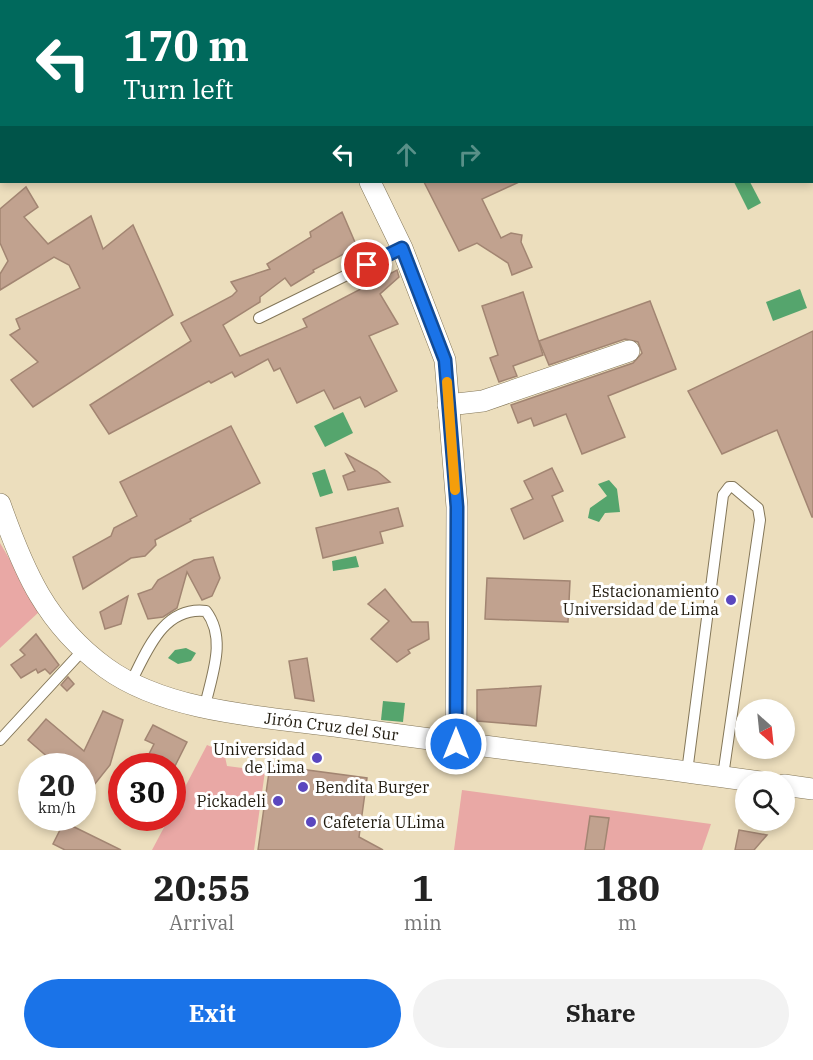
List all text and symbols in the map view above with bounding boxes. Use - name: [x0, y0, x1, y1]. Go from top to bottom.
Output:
- text: 170 m: [123, 18, 249, 73]
- icon: left: [24, 24, 102, 102]
- text: Turn left: [123, 71, 234, 106]
- icon: left: [327, 138, 360, 171]
- icon: ahead: [390, 138, 423, 171]
- icon: right: [453, 138, 486, 171]
- pin: [341, 239, 392, 290]
- icon: arrive: [350, 248, 383, 281]
- place label: Estacionamiento Universidad de Lima: [563, 581, 719, 619]
- marker: Estacionamiento Universidad de Lima: [724, 593, 738, 607]
- north arrow: [735, 699, 795, 759]
- map controls: [735, 699, 795, 831]
- street label: Jirón Cruz del Sur: [263, 708, 400, 745]
- position arrow: [424, 712, 488, 776]
- place label: Universidad de Lima: [213, 739, 305, 777]
- marker: Universidad de Lima: [310, 751, 324, 765]
- speed limit sign: 30: [108, 753, 186, 831]
- text: 20: [39, 765, 75, 804]
- button: search: [735, 771, 795, 831]
- place label: Bendita Burger: [315, 777, 429, 797]
- marker: Bendita Burger: [296, 780, 310, 794]
- place label: Pickadeli: [196, 791, 266, 811]
- marker: Pickadeli: [271, 794, 285, 808]
- text: km/h: [38, 798, 76, 817]
- place label: Cafetería ULima: [323, 812, 445, 832]
- marker: Cafetería ULima: [304, 815, 318, 829]
- text: 20:55: [153, 864, 250, 911]
- text: 1: [412, 864, 434, 911]
- text: 180: [595, 864, 660, 911]
- text: Arrival: [169, 909, 234, 936]
- text: min: [404, 909, 442, 936]
- text: m: [618, 909, 637, 936]
- button: Exit: [24, 979, 401, 1048]
- button: Share: [413, 979, 789, 1048]

